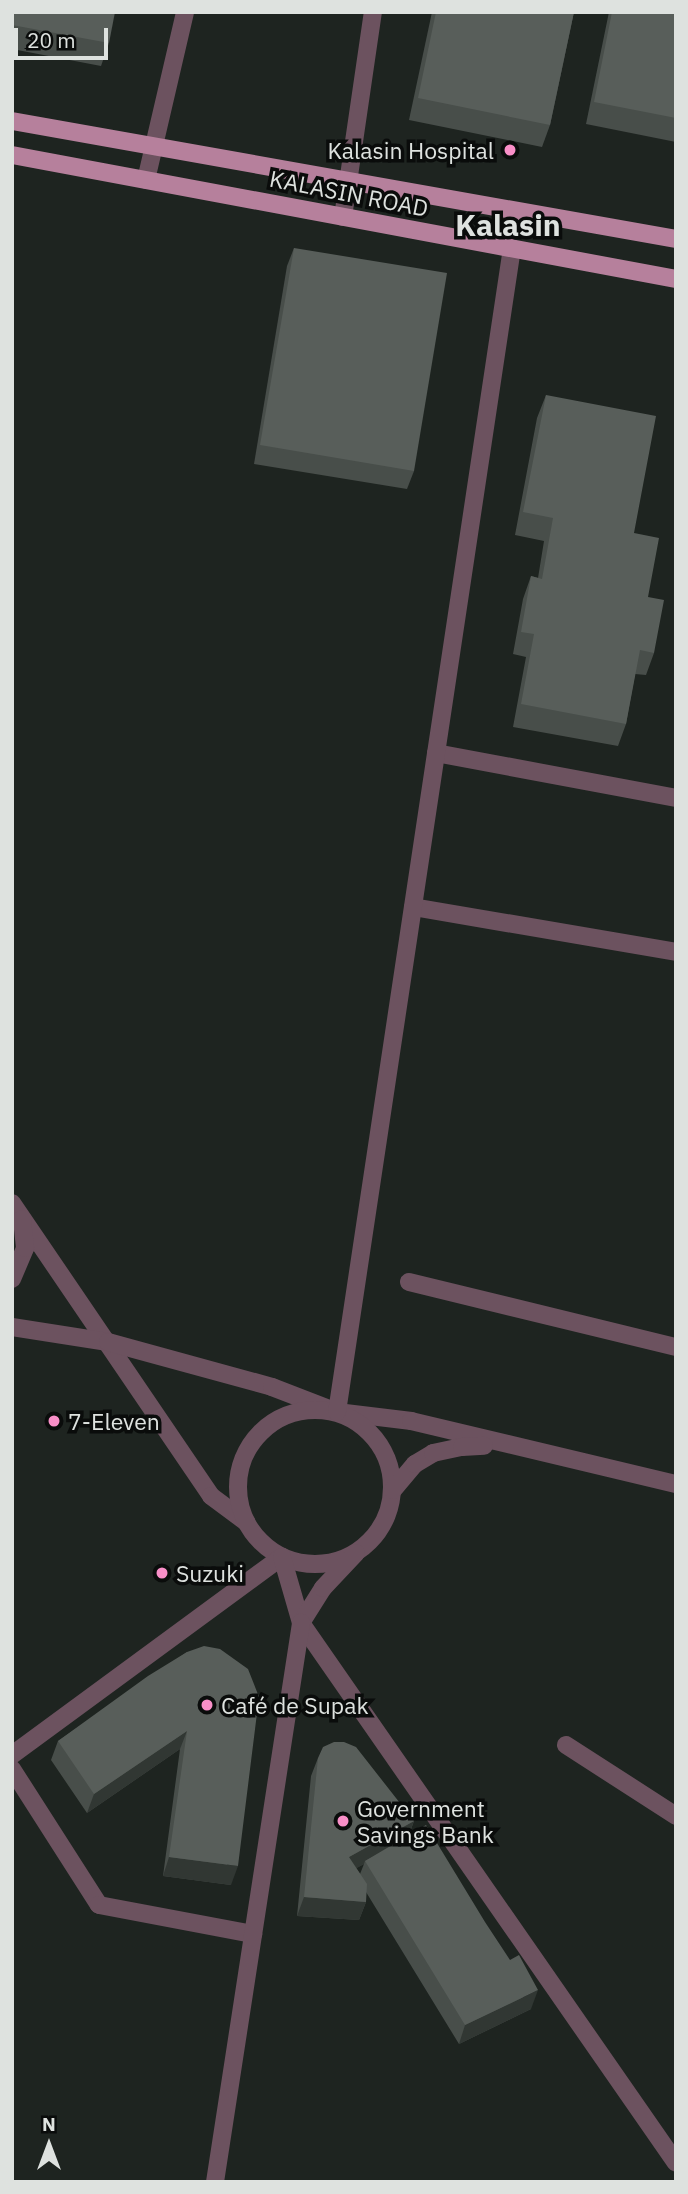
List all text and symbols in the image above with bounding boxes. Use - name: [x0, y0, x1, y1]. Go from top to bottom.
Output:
- scale bar: [18, 14, 112, 58]
- text: 20 m: [27, 26, 76, 54]
- place label: Kalasin Hospital: [327, 136, 494, 164]
- marker: Kalasin Hospital: [500, 140, 520, 160]
- street label: KALASIN ROAD: [267, 164, 431, 222]
- district label: Kalasin: [455, 207, 561, 243]
- place label: 7-Eleven: [68, 1407, 160, 1435]
- marker: 7-Eleven: [46, 1413, 62, 1429]
- place label: Suzuki: [176, 1559, 244, 1587]
- marker: Suzuki: [154, 1565, 170, 1581]
- place label: Café de Supak: [221, 1691, 369, 1719]
- marker: Café de Supak: [199, 1697, 215, 1713]
- place label: Government Savings Bank: [357, 1794, 494, 1848]
- marker: Government Savings Bank: [335, 1813, 351, 1829]
- north arrow: [14, 2110, 84, 2180]
- text: N: [42, 2112, 56, 2136]

